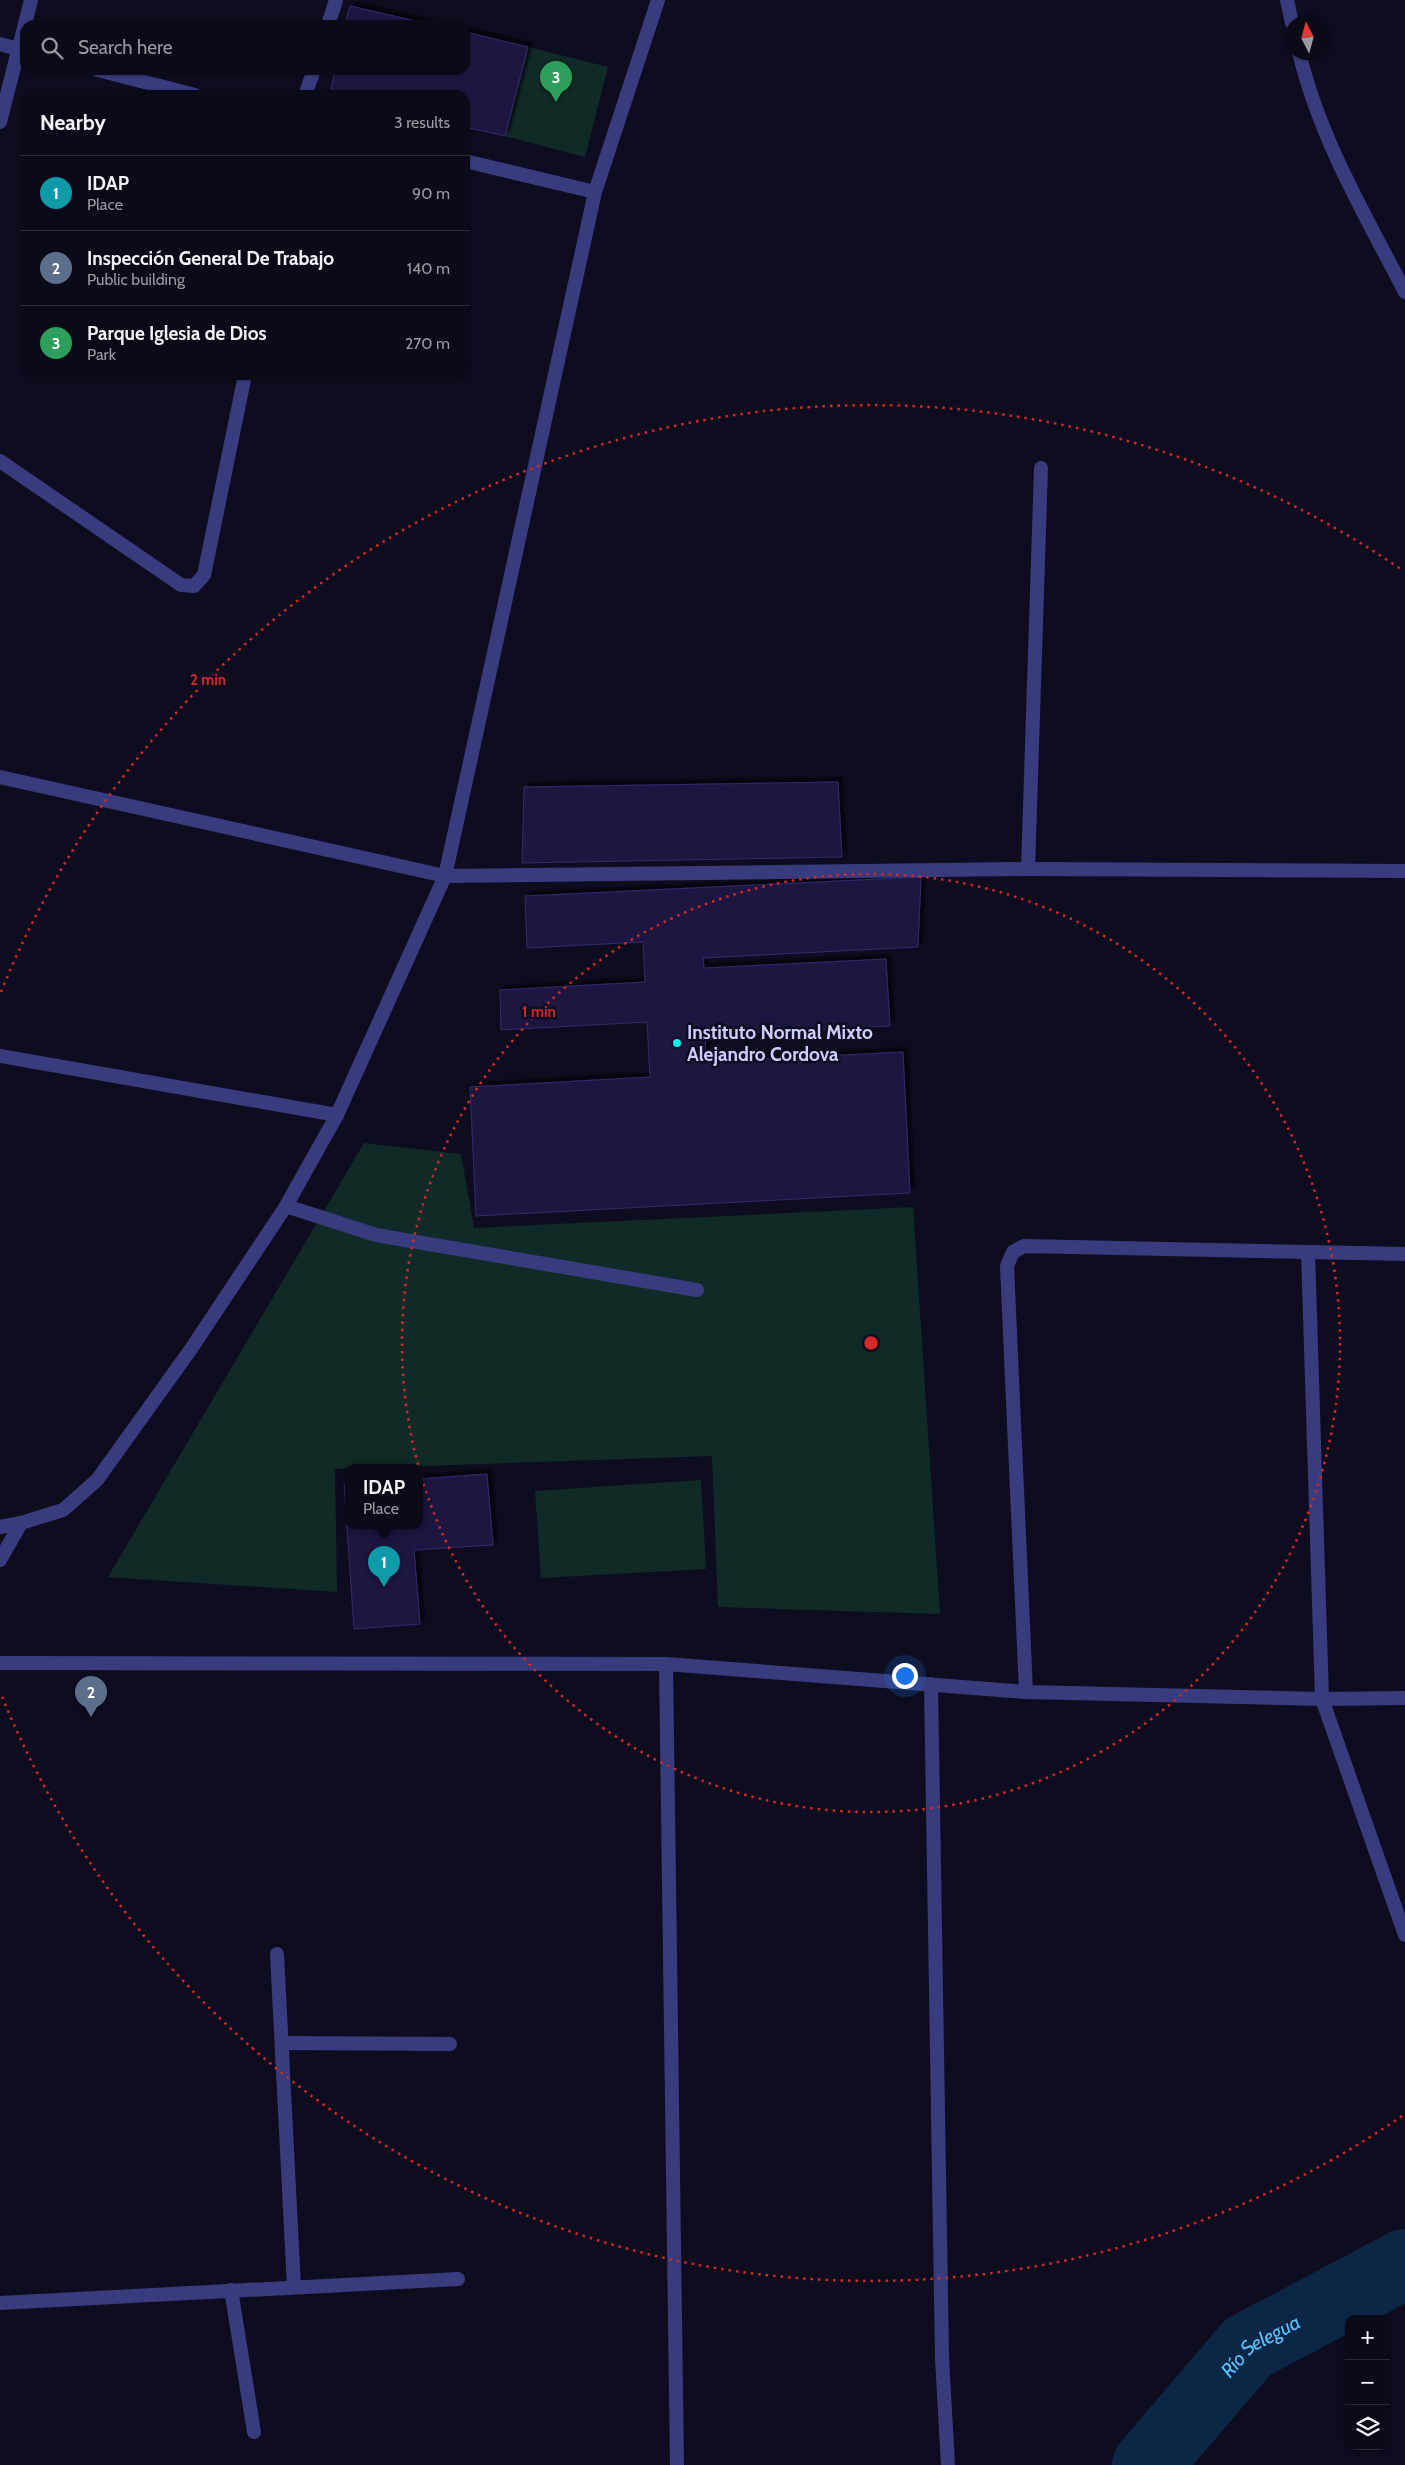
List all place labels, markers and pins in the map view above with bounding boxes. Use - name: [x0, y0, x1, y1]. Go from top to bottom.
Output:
- pin: 3: [540, 61, 572, 102]
- place label: Instituto Normal Mixto Alejandro Cordova: [687, 1021, 873, 1066]
- marker: Instituto Normal Mixto Alejandro Cordova: [671, 1037, 683, 1049]
- centre of rings: [862, 1334, 880, 1352]
- pin: 1: [368, 1546, 400, 1587]
- pin: 2: [75, 1676, 107, 1717]

